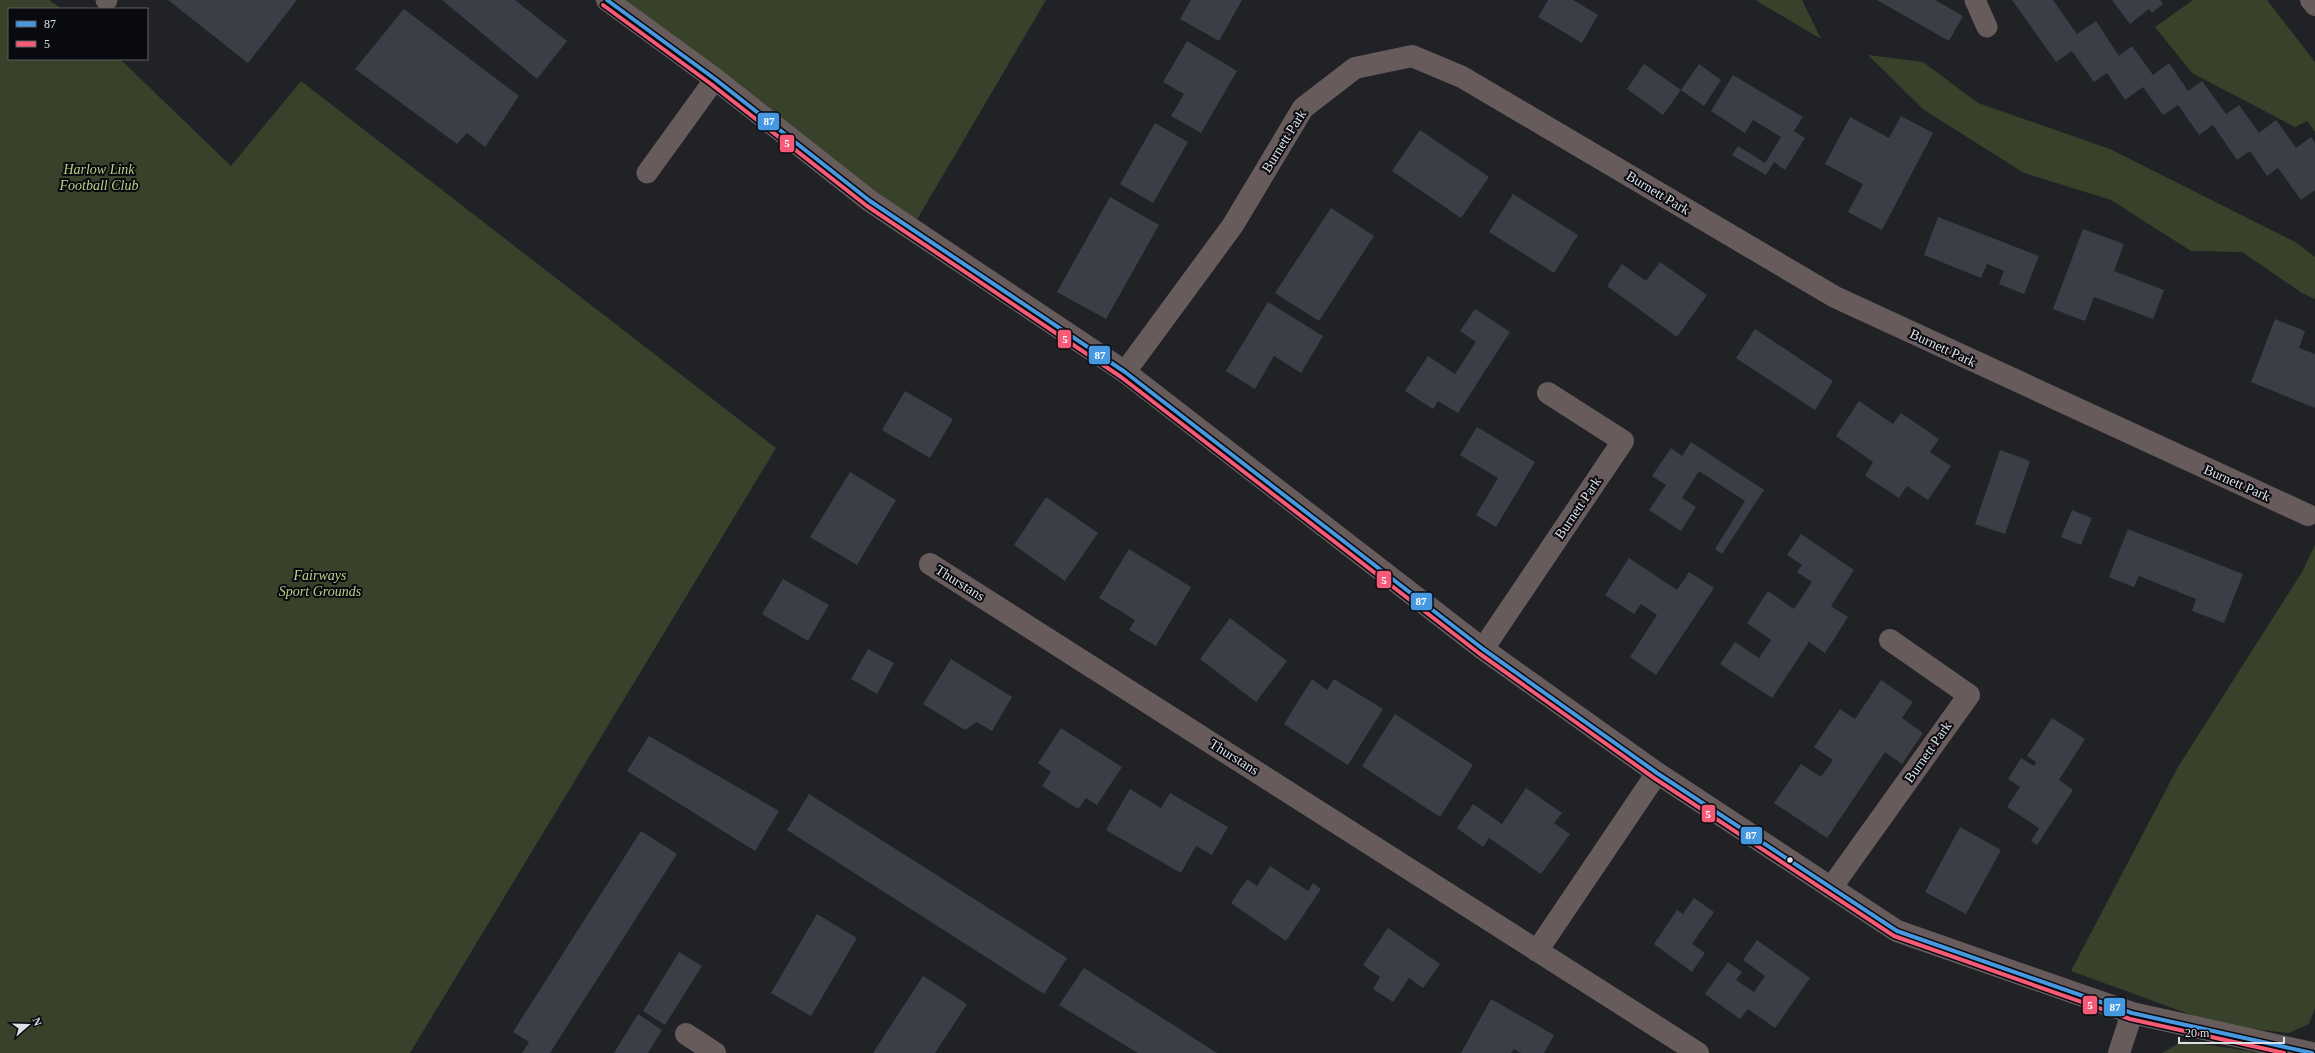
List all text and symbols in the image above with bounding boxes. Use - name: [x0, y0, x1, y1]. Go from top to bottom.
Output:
- legend: [8, 8, 148, 60]
- text: 87: [44, 17, 56, 31]
- text: 5: [44, 37, 50, 51]
- street label: Burnett Park: [1259, 107, 1309, 175]
- line badge: 87: [757, 112, 780, 131]
- text: 87: [764, 115, 775, 127]
- line badge: 5: [779, 134, 795, 153]
- text: 5: [784, 137, 790, 149]
- park label: Harlow Link Football Club: [59, 162, 138, 193]
- street label: Burnett Park: [1624, 168, 1692, 218]
- street label: Burnett Park: [1908, 326, 1978, 370]
- line badge: 5: [1057, 329, 1072, 349]
- text: 5: [1062, 333, 1068, 345]
- line badge: 87: [1088, 345, 1111, 365]
- text: 87: [1095, 349, 1106, 361]
- street label: Burnett Park: [2201, 462, 2273, 504]
- street label: Burnett Park: [1552, 474, 1604, 542]
- street label: Thurstans: [933, 562, 987, 604]
- park label: Fairways Sport Grounds: [279, 568, 362, 599]
- line badge: 5: [1376, 570, 1392, 589]
- text: 5: [1381, 574, 1387, 586]
- line badge: 87: [1410, 592, 1433, 611]
- text: 87: [1416, 595, 1427, 607]
- street label: Burnett Park: [1901, 719, 1955, 785]
- street label: Thurstans: [1207, 736, 1261, 778]
- line badge: 5: [1701, 804, 1716, 823]
- text: 5: [1705, 808, 1711, 820]
- line badge: 87: [1740, 826, 1763, 845]
- text: 87: [1746, 829, 1757, 841]
- unlabelled marker: [1785, 855, 1795, 865]
- line badge: 5: [2082, 995, 2098, 1015]
- line badge: 87: [2103, 997, 2126, 1017]
- text: 5: [2087, 999, 2093, 1011]
- text: 87: [2110, 1001, 2121, 1013]
- north arrow: [8, 1005, 48, 1045]
- text: N: [30, 1016, 44, 1027]
- scale bar: [2179, 1019, 2284, 1045]
- text: 20 m: [2185, 1026, 2210, 1040]

